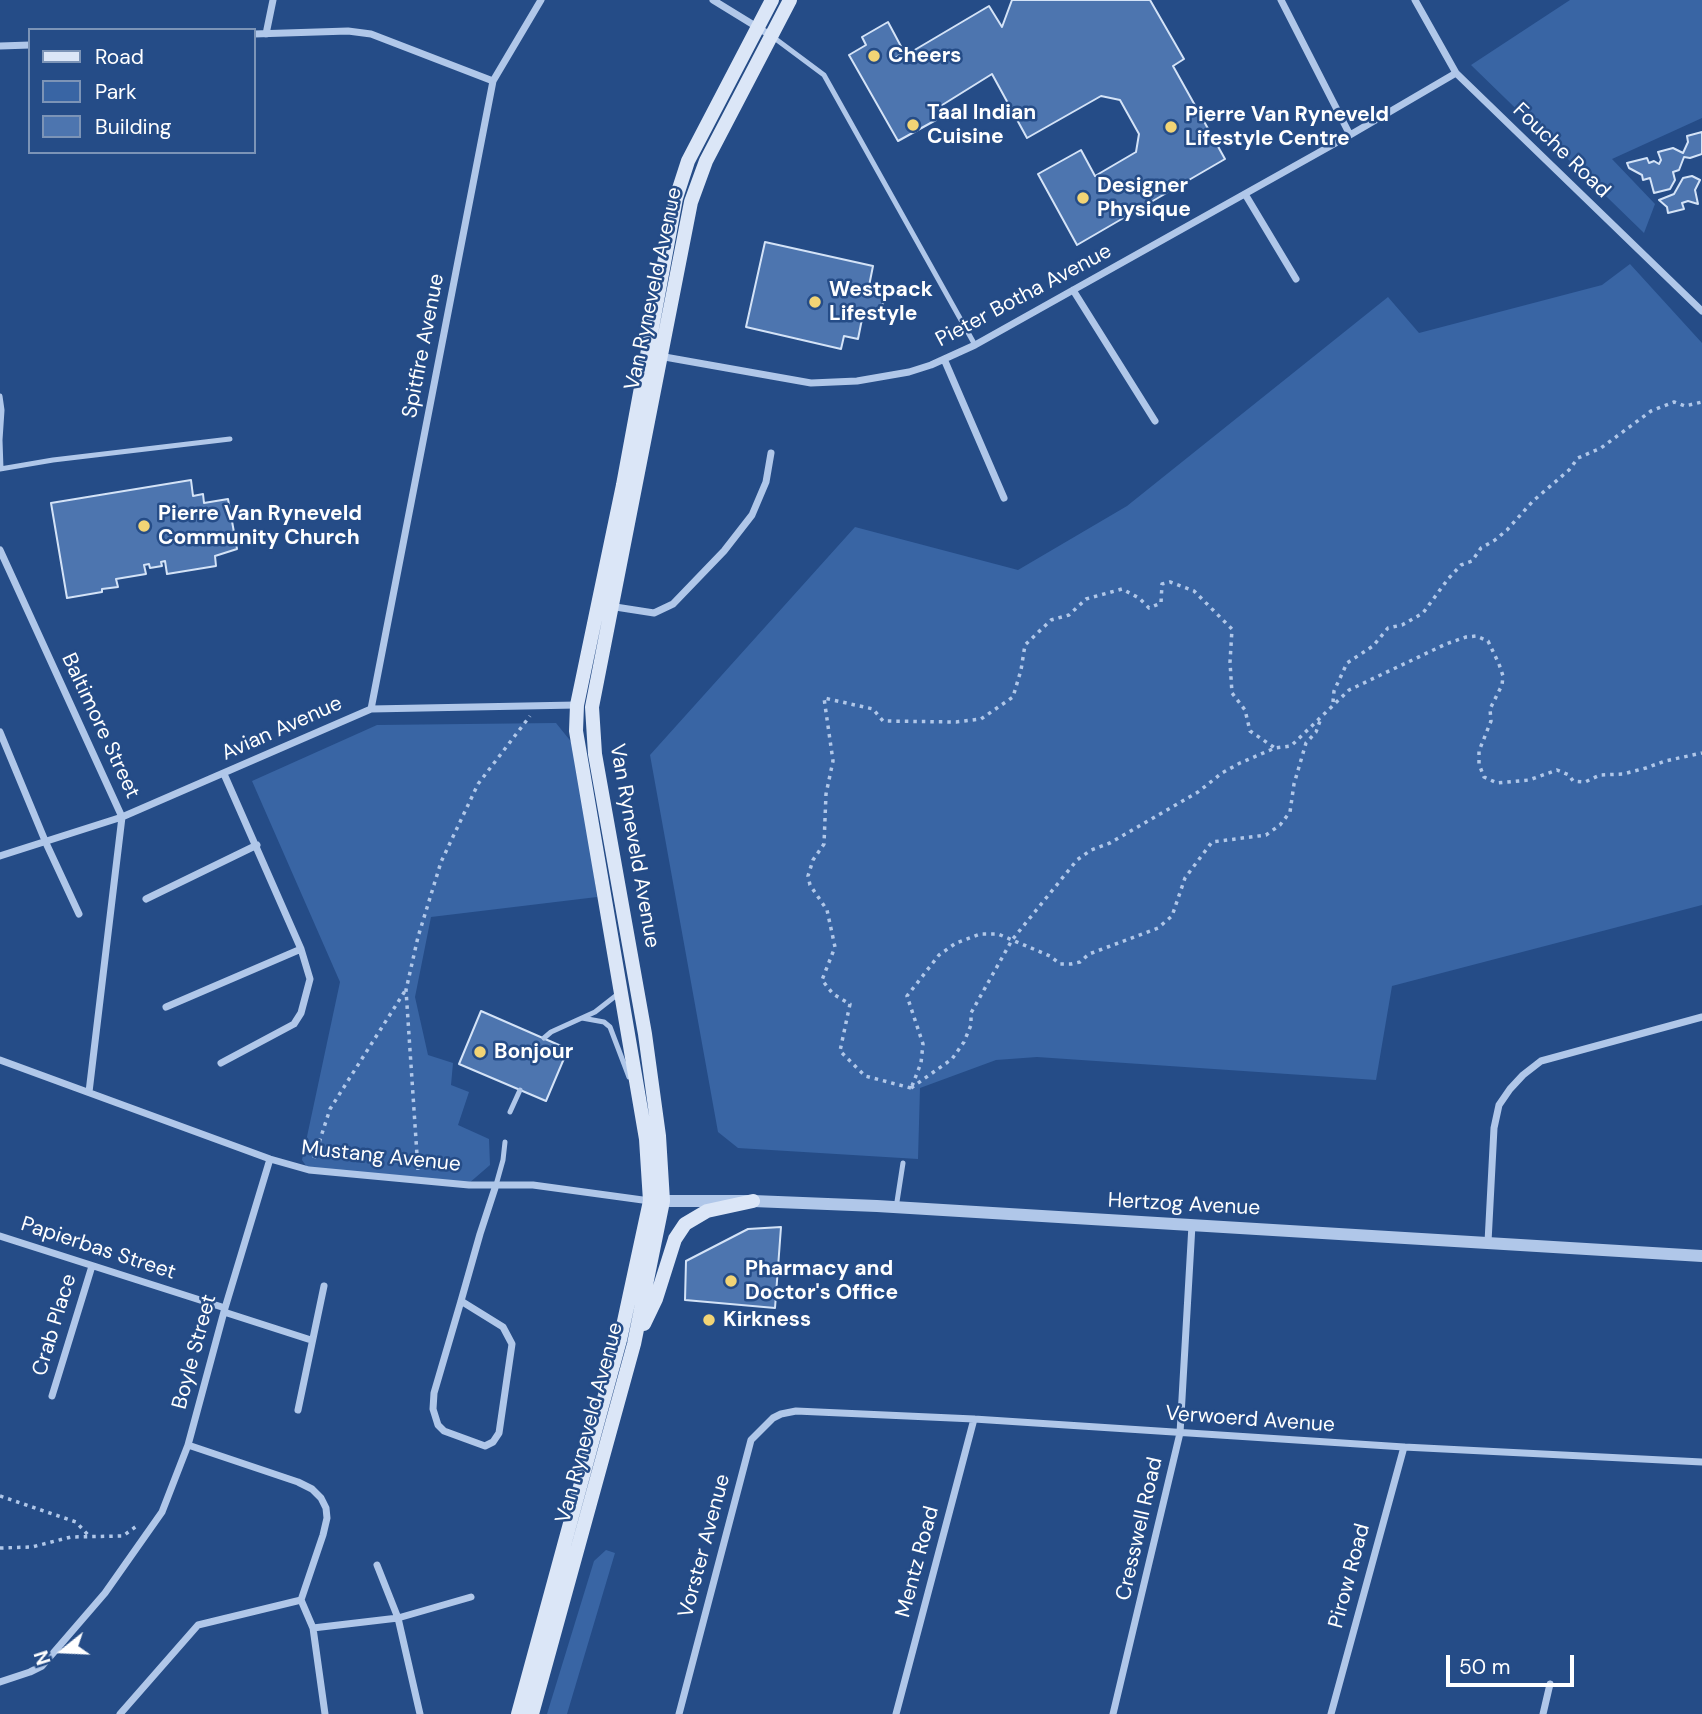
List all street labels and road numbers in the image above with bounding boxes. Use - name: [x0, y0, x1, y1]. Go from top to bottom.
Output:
- street label: Fouche Road: [1507, 98, 1615, 204]
- street label: Van Ryneveld Avenue: [620, 185, 688, 393]
- street label: Pieter Botha Avenue: [932, 239, 1116, 353]
- street label: Spitfire Avenue: [398, 272, 450, 420]
- street label: Baltimore Street: [55, 649, 145, 803]
- street label: Avian Avenue: [218, 691, 346, 767]
- street label: Van Ryneveld Avenue: [604, 742, 664, 950]
- street label: Mustang Avenue: [300, 1136, 462, 1178]
- street label: Hertzog Avenue: [1107, 1188, 1261, 1222]
- street label: Papierbas Street: [17, 1212, 179, 1286]
- street label: Crab Place: [28, 1271, 82, 1379]
- street label: Boyle Street: [168, 1292, 222, 1412]
- street label: Van Ryneveld Avenue: [551, 1320, 629, 1526]
- street label: Verwoerd Avenue: [1164, 1402, 1336, 1438]
- street label: Cresswell Road: [1111, 1455, 1169, 1603]
- street label: Vorster Avenue: [674, 1471, 736, 1621]
- street label: Mentz Road: [891, 1504, 945, 1620]
- street label: Pirow Road: [1324, 1521, 1376, 1631]

